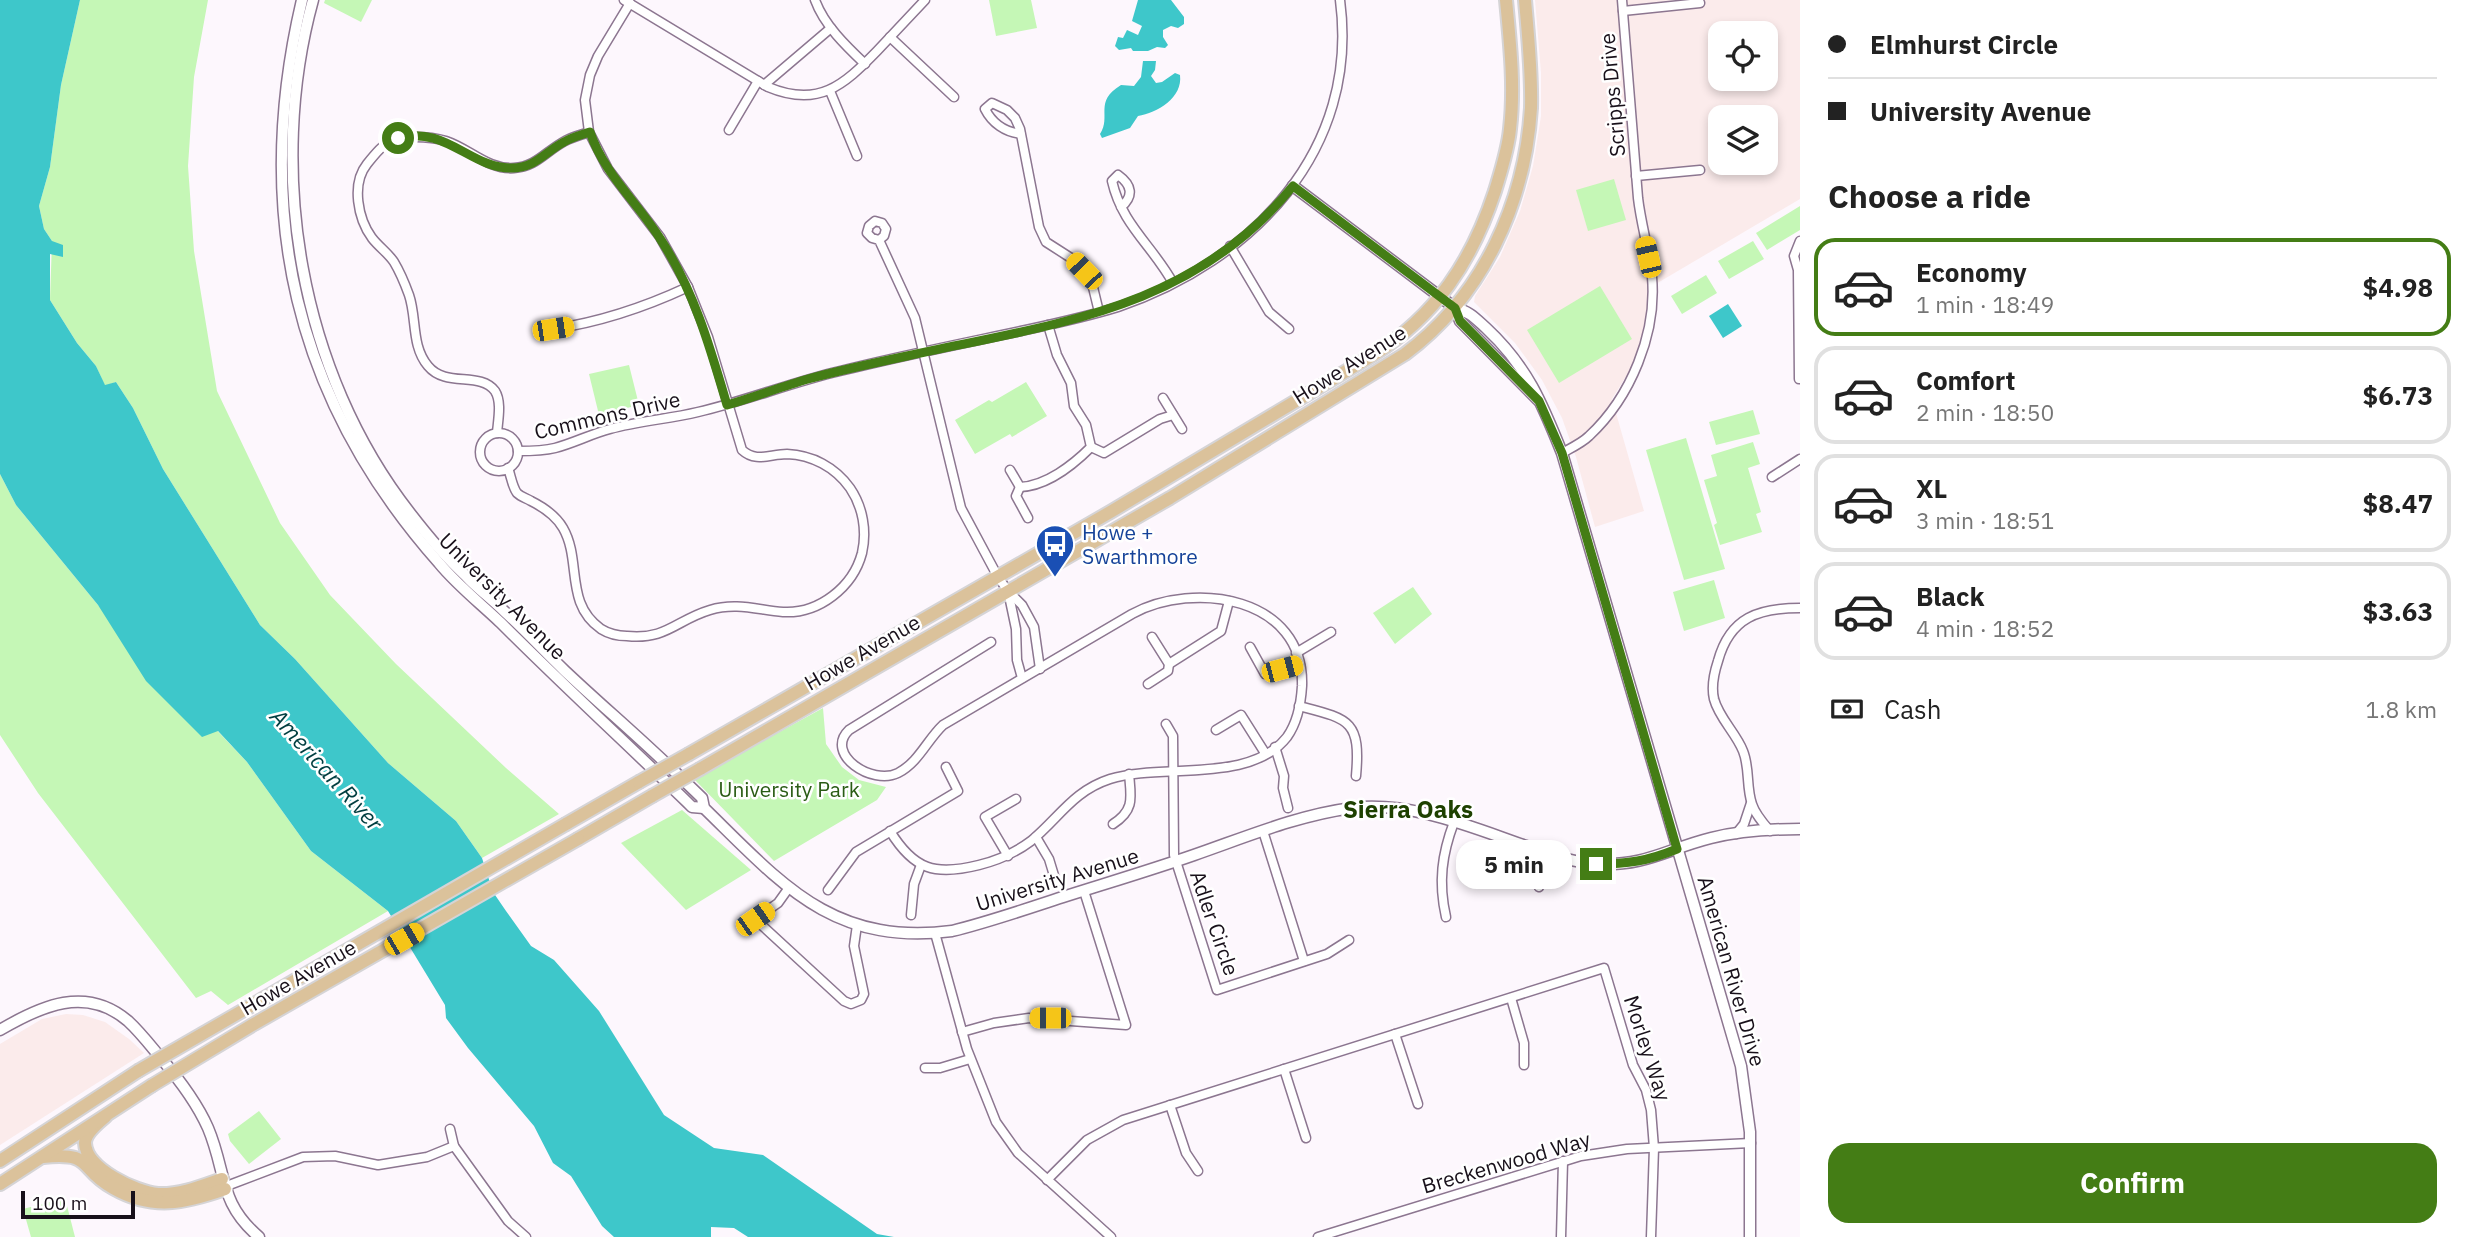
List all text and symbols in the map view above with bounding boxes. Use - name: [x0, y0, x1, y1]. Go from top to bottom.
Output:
- map controls: [1708, 21, 1778, 175]
- button: locate: [1708, 21, 1778, 91]
- text: Elmhurst Circle: [1870, 27, 2058, 61]
- street label: Scripps Drive: [1593, 32, 1631, 158]
- text: University Avenue: [1870, 94, 2091, 128]
- button: layers: [1708, 105, 1778, 175]
- route start: [382, 122, 414, 154]
- text: Choose a ride: [1828, 175, 2031, 217]
- car: [1634, 234, 1663, 280]
- car: [1062, 249, 1107, 293]
- text: Economy: [1916, 255, 2027, 289]
- icon: car: [1832, 256, 1895, 319]
- text: $4.98: [2363, 270, 2433, 304]
- text: 1 min · 18:49: [1916, 289, 2054, 319]
- car: [531, 315, 576, 343]
- street label: Howe Avenue: [1287, 318, 1411, 410]
- text: Comfort: [1916, 363, 2015, 397]
- icon: car: [1832, 364, 1895, 427]
- text: $6.73: [2363, 378, 2433, 412]
- street label: Commons Drive: [531, 385, 683, 445]
- text: 2 min · 18:50: [1916, 397, 2054, 427]
- text: XL: [1916, 471, 1947, 505]
- icon: car: [1832, 472, 1895, 535]
- text: $8.47: [2363, 486, 2433, 520]
- text: 3 min · 18:51: [1916, 505, 2054, 535]
- place label: Howe + Swarthmore: [1082, 518, 1198, 570]
- bus stop icon: Howe + Swarthmore: [1034, 523, 1076, 578]
- street label: University Avenue: [433, 526, 573, 666]
- text: Black: [1916, 579, 1984, 613]
- icon: car: [1832, 580, 1895, 643]
- text: $3.63: [2363, 594, 2433, 628]
- street label: Howe Avenue: [799, 608, 925, 696]
- text: 4 min · 18:52: [1916, 613, 2054, 643]
- car: [1259, 653, 1306, 685]
- icon: cash: [1828, 690, 1866, 728]
- text: Cash: [1884, 692, 1941, 726]
- text: 1.8 km: [2366, 694, 2437, 724]
- water label: American River: [264, 701, 390, 837]
- park label: University Park: [718, 775, 860, 803]
- district label: Sierra Oaks: [1343, 793, 1473, 825]
- callout: 5 min: [1456, 840, 1572, 888]
- street label: University Avenue: [972, 841, 1142, 917]
- route end: [1580, 848, 1612, 880]
- text: 5 min: [1484, 849, 1544, 879]
- street label: Adler Circle: [1184, 867, 1246, 979]
- street label: American River Drive: [1691, 873, 1773, 1069]
- car: [732, 898, 779, 940]
- car: [381, 919, 428, 959]
- street label: Howe Avenue: [235, 933, 361, 1021]
- street label: Morley Way: [1618, 992, 1678, 1105]
- car: [1030, 1008, 1072, 1029]
- street label: Breckenwood Way: [1418, 1124, 1594, 1199]
- button: Confirm: [1828, 1143, 2437, 1223]
- scale bar: [21, 1188, 135, 1220]
- text: 100 m: [32, 1191, 87, 1215]

